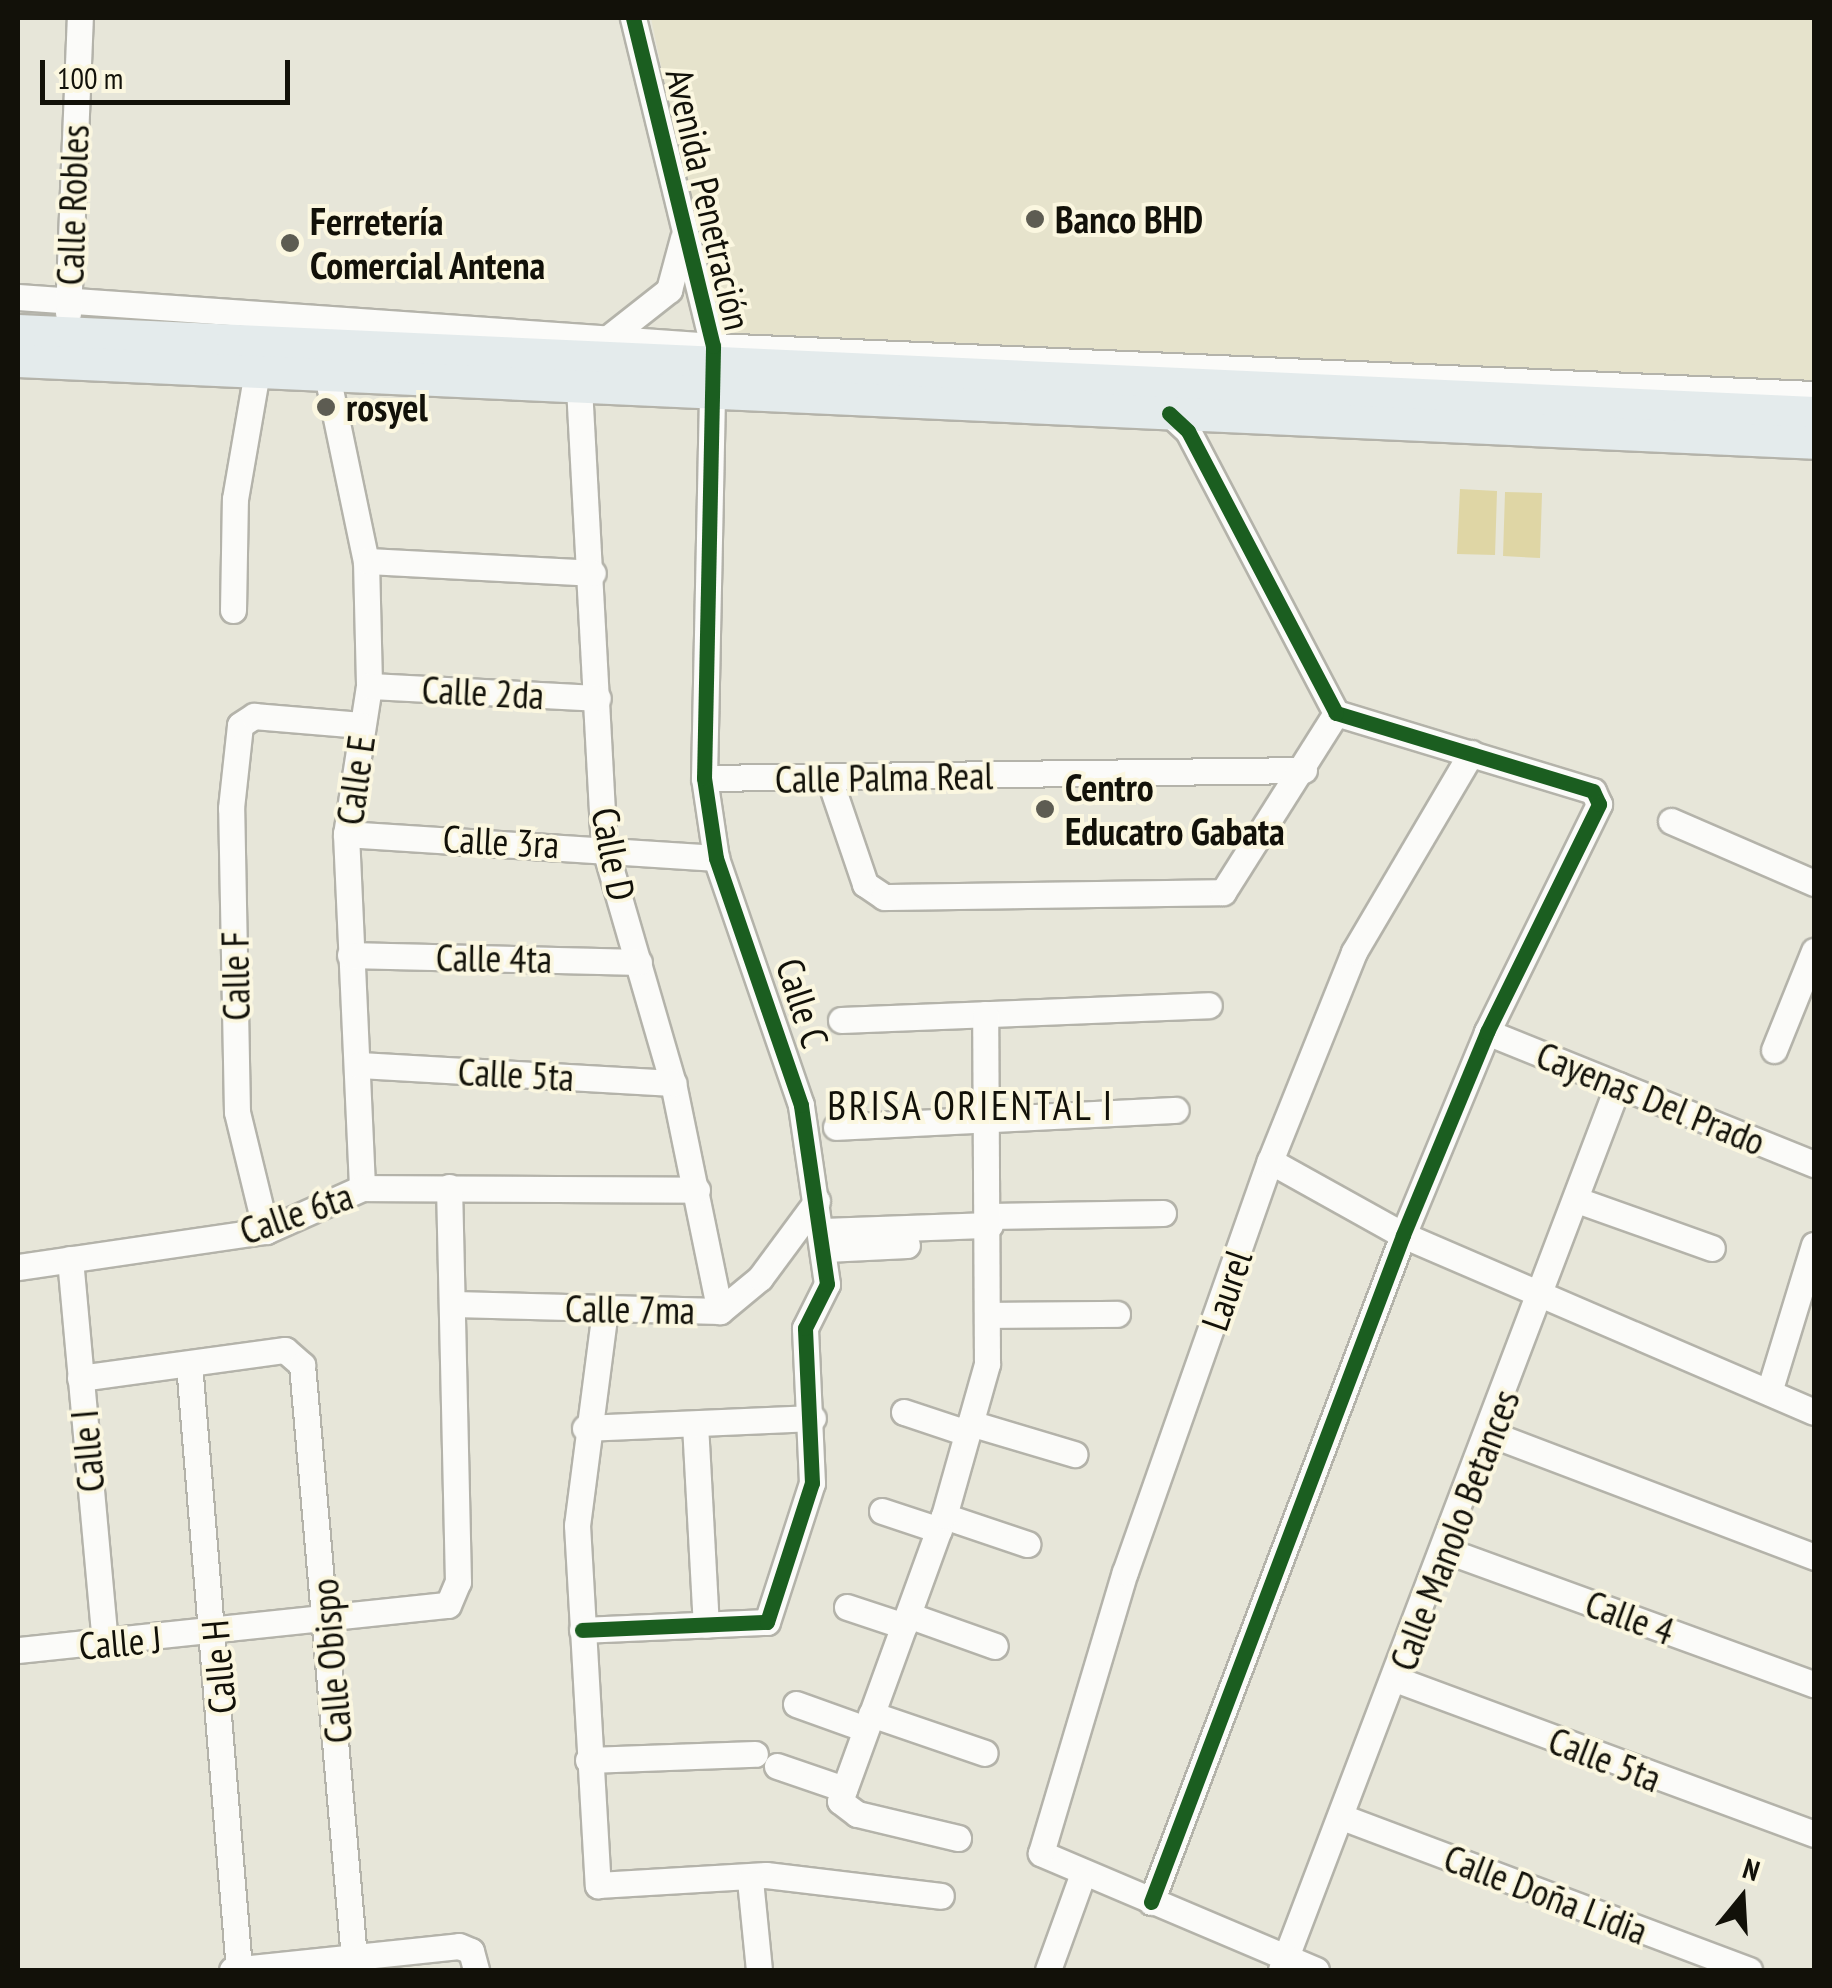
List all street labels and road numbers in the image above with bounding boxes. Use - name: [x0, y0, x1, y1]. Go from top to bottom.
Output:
- street label: Avenida Penetración: [657, 64, 761, 334]
- street label: Calle Robles: [46, 124, 98, 286]
- street label: Calle 2da: [421, 666, 545, 718]
- street label: Calle E: [326, 732, 384, 828]
- street label: Calle Palma Real: [775, 752, 993, 802]
- street label: Calle D: [583, 804, 645, 904]
- street label: Calle 3ra: [442, 815, 560, 867]
- street label: Calle F: [211, 931, 259, 1021]
- street label: Calle 4ta: [435, 934, 553, 982]
- street label: Calle C: [767, 953, 839, 1053]
- street label: Cayenas Del Prado: [1530, 1032, 1772, 1164]
- street label: Calle 5ta: [457, 1048, 575, 1100]
- street label: Calle 6ta: [234, 1173, 358, 1253]
- street label: Laurel: [1191, 1244, 1261, 1336]
- street label: Calle 7ma: [565, 1285, 695, 1333]
- street label: Calle Manolo Betances: [1380, 1383, 1528, 1677]
- street label: Calle I: [61, 1408, 113, 1494]
- street label: Calle Obispo: [301, 1577, 361, 1745]
- street label: Calle 4: [1580, 1580, 1680, 1654]
- street label: Calle J: [77, 1616, 163, 1668]
- street label: Calle H: [191, 1618, 245, 1716]
- street label: Calle 5ta: [1543, 1717, 1667, 1801]
- street label: Calle Doña Lidia: [1438, 1834, 1654, 1954]

